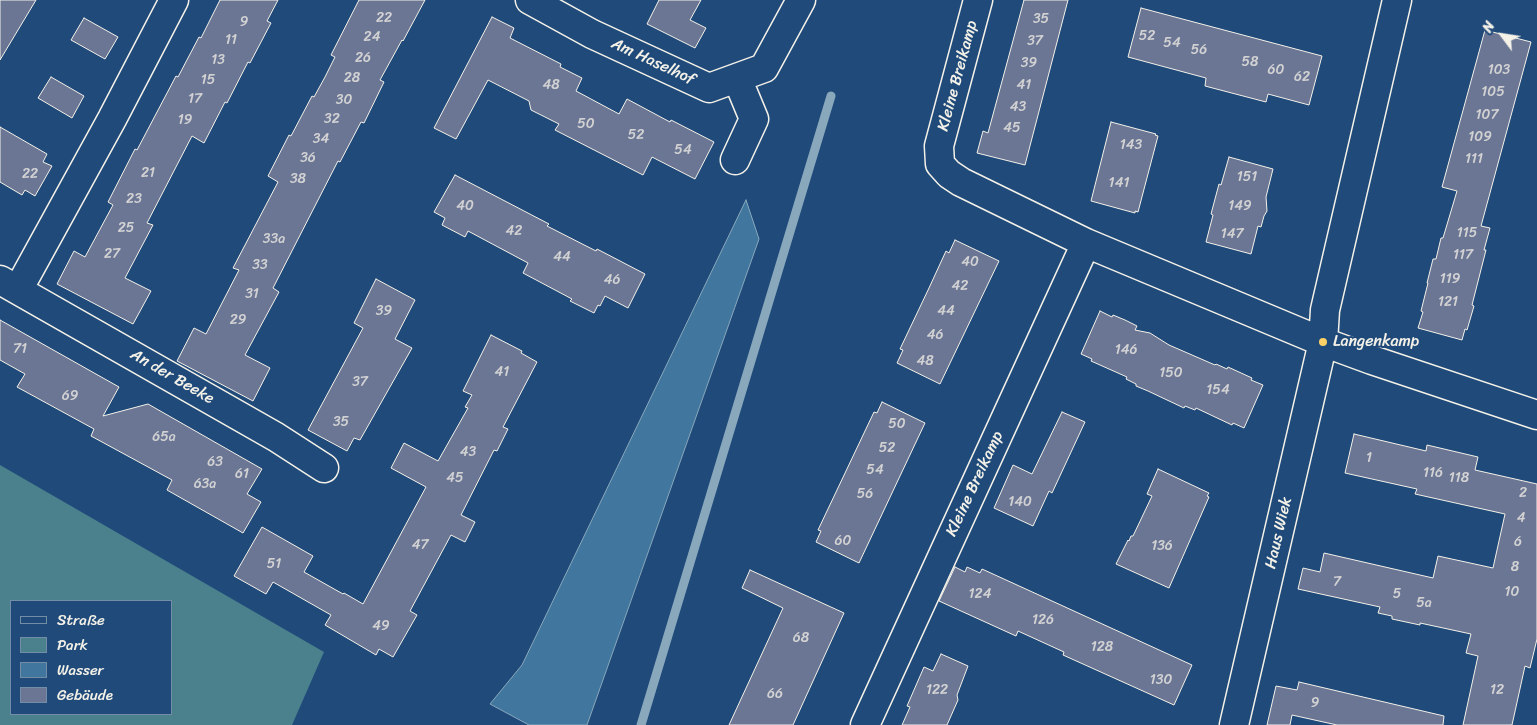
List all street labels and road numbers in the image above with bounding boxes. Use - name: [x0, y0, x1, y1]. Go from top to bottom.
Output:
- street label: Kleine Breikamp: [934, 18, 982, 134]
- street label: Am Haselhof: [608, 34, 698, 90]
- street label: An der Beeke: [127, 345, 217, 409]
- street label: Kleine Breikamp: [942, 428, 1008, 540]
- street label: Haus Wiek: [1261, 495, 1297, 571]

